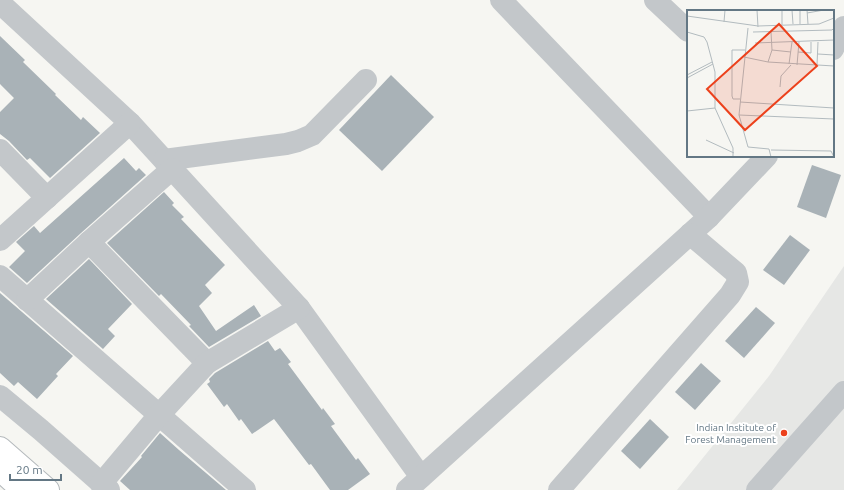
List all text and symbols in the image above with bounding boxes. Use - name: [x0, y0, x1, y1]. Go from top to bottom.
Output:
- inset map: [687, 10, 834, 157]
- place label: Indian Institute of Forest Management: [685, 422, 776, 445]
- marker: Indian Institute of Forest Management: [779, 428, 789, 438]
- scale bar: [10, 456, 61, 482]
- text: 20 m: [16, 463, 43, 476]

